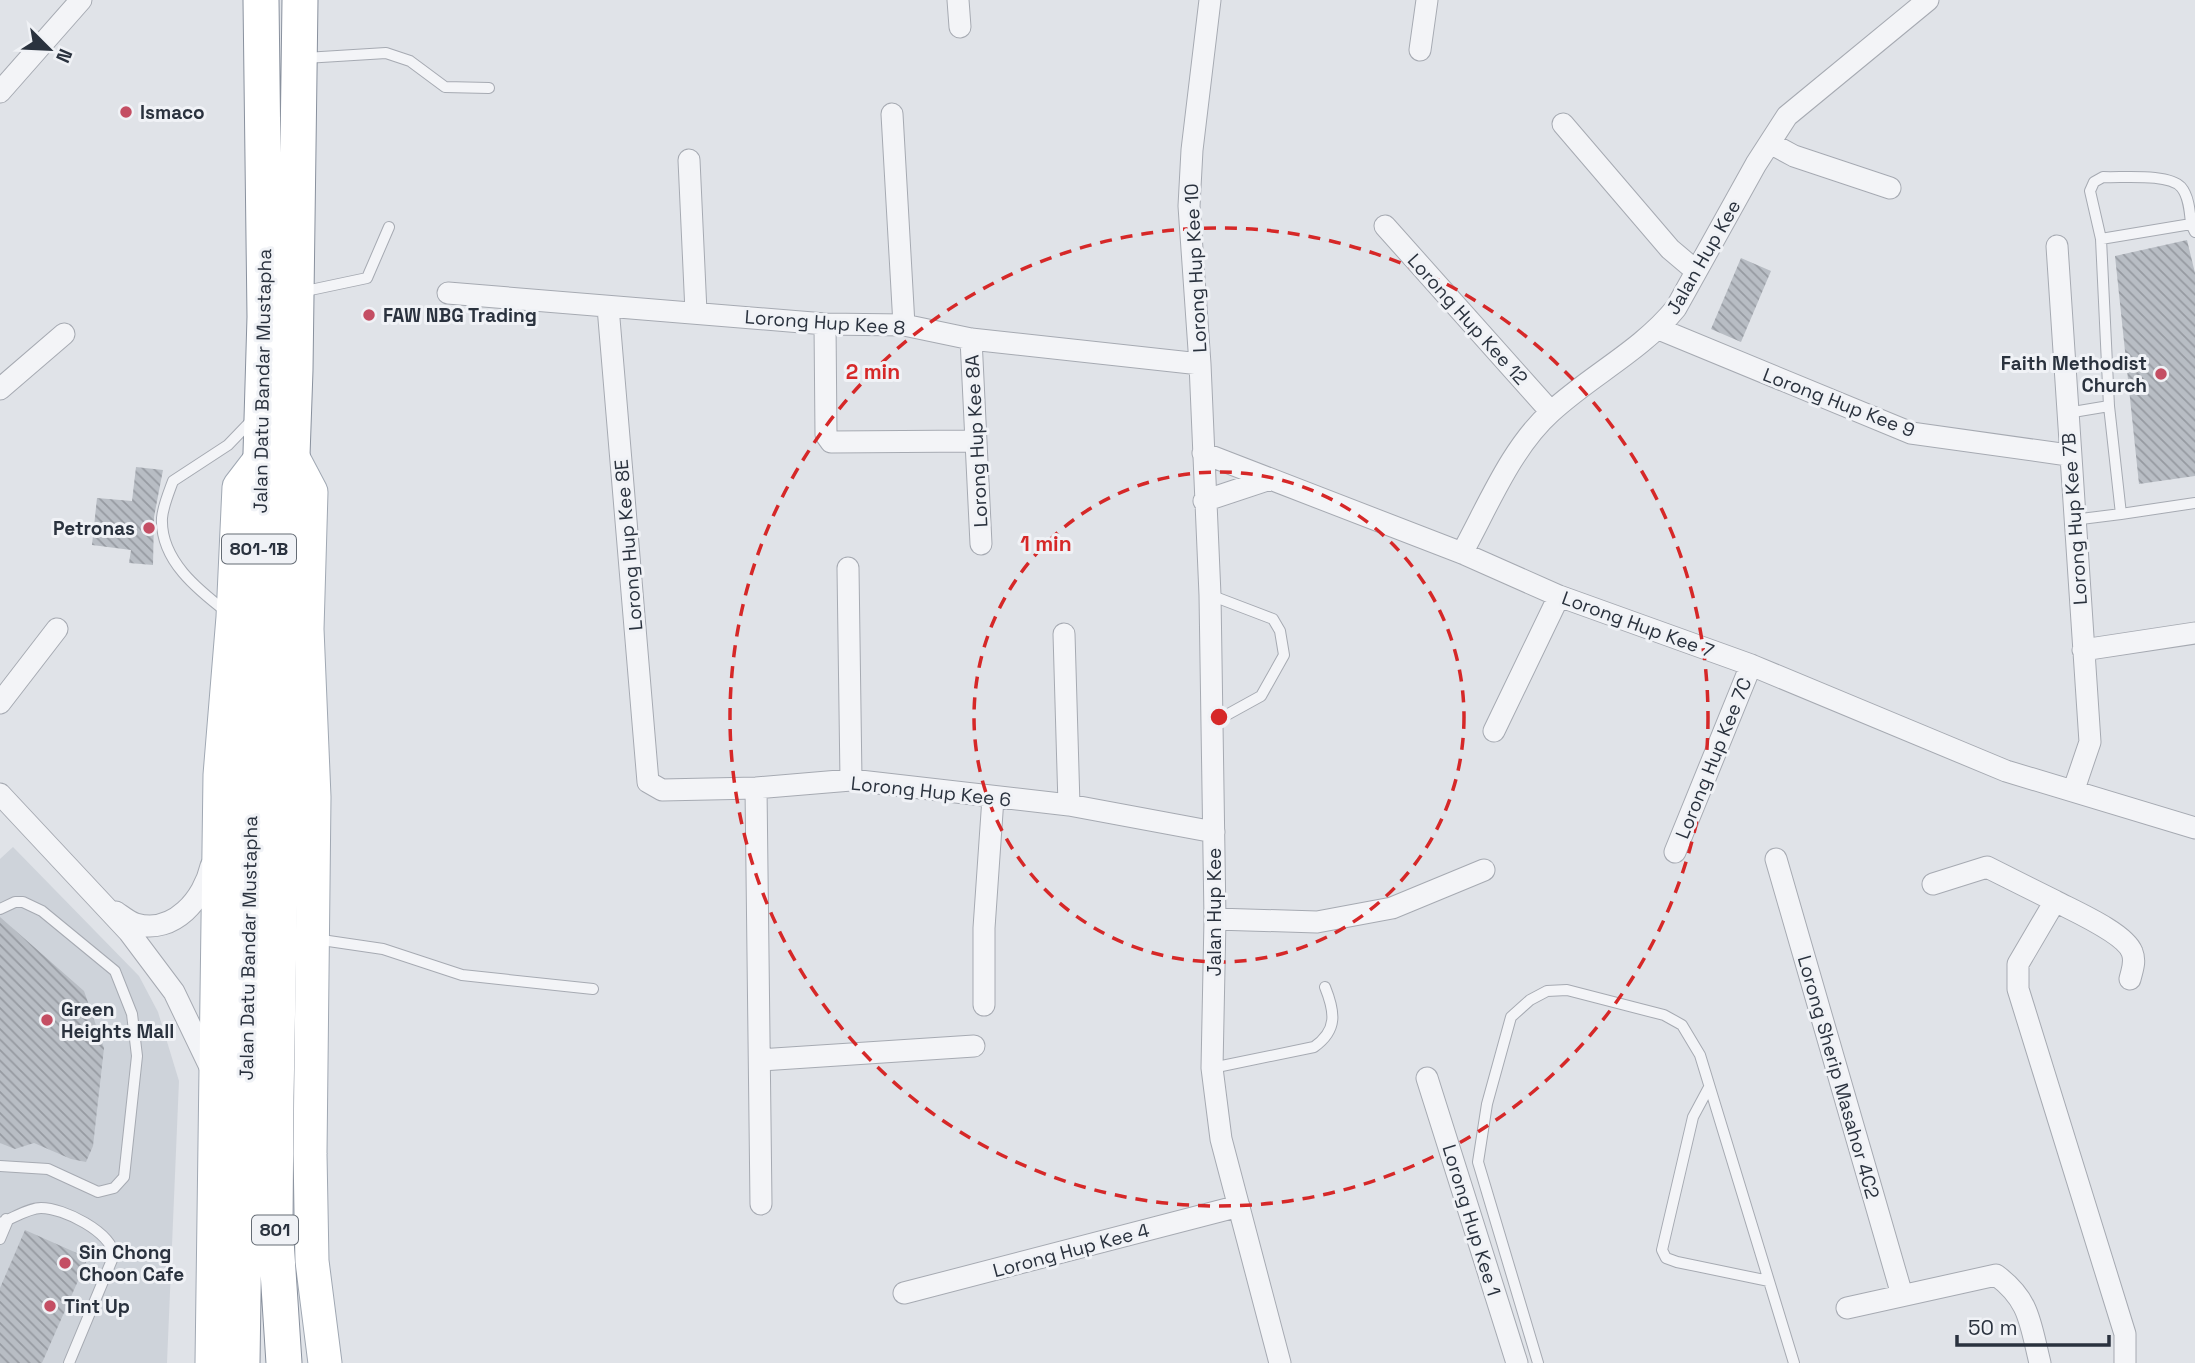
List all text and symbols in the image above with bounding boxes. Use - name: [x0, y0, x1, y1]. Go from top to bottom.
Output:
- north arrow: [14, 14, 84, 84]
- text: N: [50, 45, 78, 67]
- place label: Ismaco: [140, 100, 205, 125]
- marker: Ismaco: [118, 104, 134, 120]
- street label: Lorong Hup Kee 10: [1179, 183, 1212, 353]
- street label: Jalan Hup Kee: [1660, 195, 1746, 319]
- street label: Jalan Datu Bandar Mustapha: [248, 248, 277, 514]
- street label: Lorong Hup Kee 12: [1402, 248, 1533, 390]
- place label: FAW NBG Trading: [383, 303, 537, 328]
- street label: Lorong Hup Kee 8: [744, 304, 906, 341]
- marker: FAW NBG Trading: [361, 307, 377, 323]
- place label: Faith Methodist Church: [2001, 351, 2147, 398]
- street label: Lorong Hup Kee 8A: [959, 354, 994, 528]
- text: 2 min: [846, 358, 900, 385]
- street label: Lorong Hup Kee 9: [1759, 362, 1918, 443]
- marker: Faith Methodist Church: [2153, 366, 2169, 382]
- street label: Lorong Hup Kee 7B: [2056, 432, 2093, 606]
- street label: Lorong Hup Kee 8E: [609, 458, 648, 632]
- place label: Petronas: [53, 516, 135, 541]
- marker: Petronas: [141, 520, 157, 536]
- text: 1 min: [1020, 530, 1072, 557]
- road number: 801-1B: [222, 534, 296, 564]
- street label: Lorong Hup Kee 7: [1558, 585, 1717, 664]
- street label: Lorong Hup Kee 7C: [1670, 674, 1757, 843]
- centre of rings: [1207, 705, 1231, 729]
- street label: Lorong Hup Kee 6: [850, 771, 1012, 812]
- street label: Jalan Datu Bandar Mustapha: [234, 815, 263, 1081]
- street label: Jalan Hup Kee: [1202, 848, 1227, 976]
- street label: Lorong Sherip Masahor 4C2: [1792, 953, 1885, 1202]
- place label: Green Heights Mall: [61, 997, 174, 1044]
- marker: Green Heights Mall: [39, 1012, 55, 1028]
- street label: Lorong Hup Kee 1: [1437, 1141, 1506, 1299]
- road number: 801: [252, 1216, 298, 1245]
- street label: Lorong Hup Kee 4: [990, 1218, 1152, 1283]
- place label: Sin Chong Choon Cafe: [79, 1240, 184, 1287]
- marker: Sin Chong Choon Cafe: [57, 1255, 73, 1271]
- place label: Tint Up: [64, 1294, 130, 1319]
- marker: Tint Up: [42, 1298, 58, 1314]
- scale bar: [1957, 1304, 2109, 1348]
- text: 50 m: [1968, 1314, 2018, 1341]

